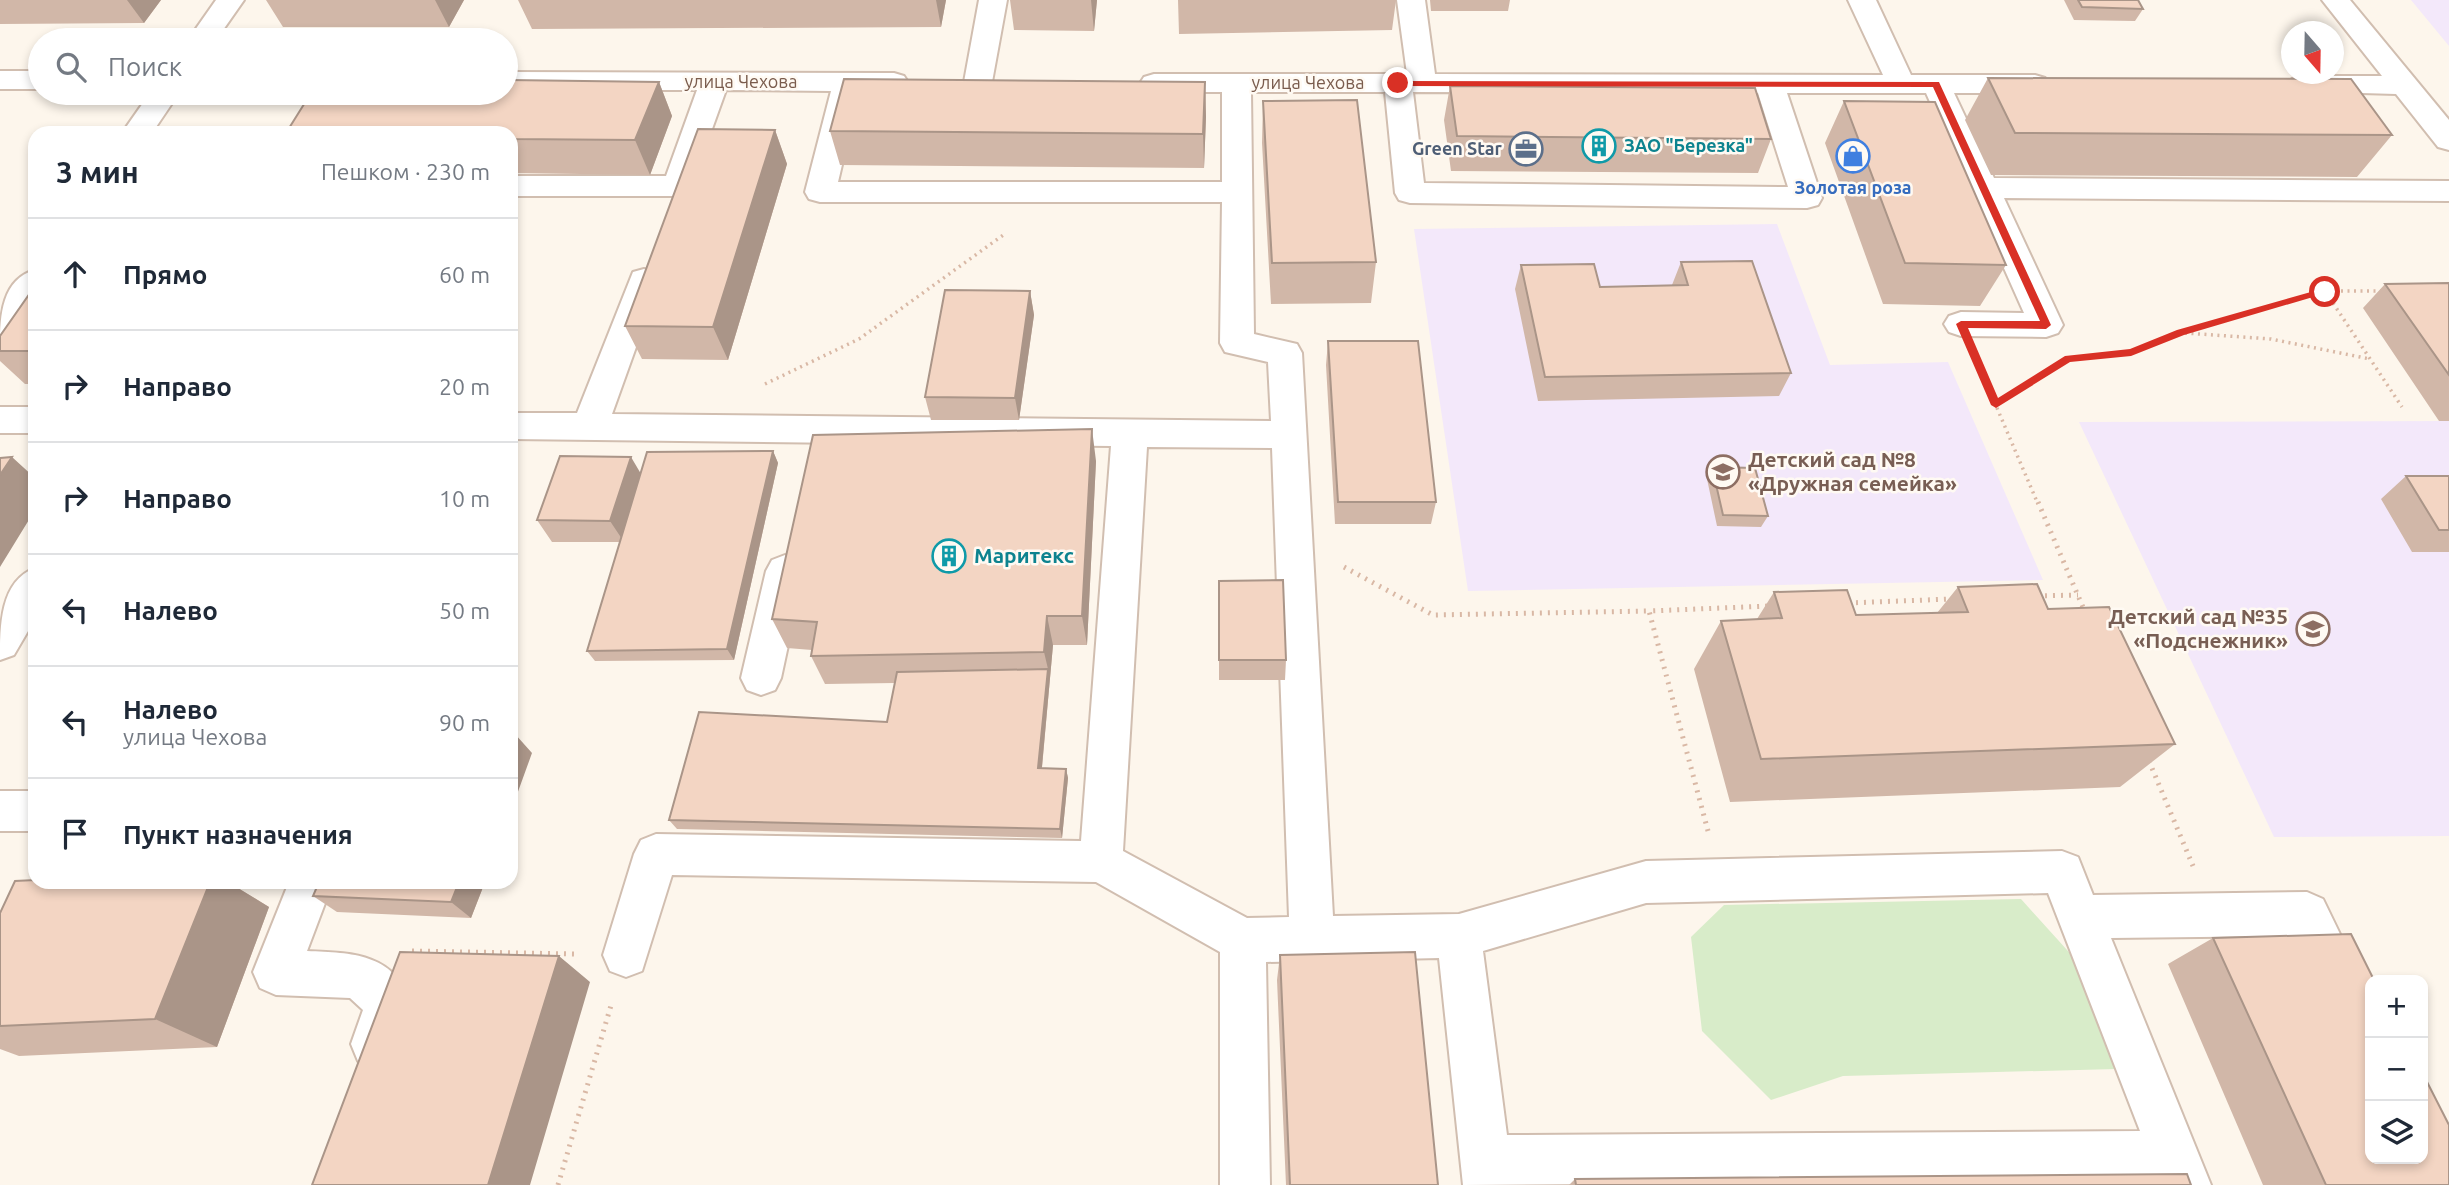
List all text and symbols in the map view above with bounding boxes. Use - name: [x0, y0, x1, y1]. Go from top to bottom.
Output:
- north arrow: [2281, 21, 2344, 84]
- search box: [28, 28, 518, 105]
- icon: search: [52, 48, 90, 86]
- text: Поиск: [108, 52, 182, 81]
- route end: [1382, 67, 1413, 98]
- street label: улица Чехова: [685, 71, 798, 91]
- street label: улица Чехова: [1252, 72, 1365, 92]
- building icon: ЗАО "Березка": [1580, 127, 1618, 165]
- office icon: Green Star: [1507, 130, 1545, 168]
- place label: ЗАО "Березка": [1624, 135, 1753, 155]
- shop icon: Золотая роза: [1834, 137, 1872, 175]
- place label: Green Star: [1412, 138, 1503, 158]
- text: 3 мин: [56, 155, 139, 189]
- text: Пешком · 230 m: [321, 159, 490, 184]
- place label: Золотая роза: [1794, 177, 1912, 197]
- icon: ahead: [56, 255, 94, 293]
- text: Прямо: [123, 260, 207, 289]
- text: 60 m: [439, 262, 490, 287]
- route start: [2309, 276, 2340, 307]
- icon: right: [56, 367, 94, 405]
- text: Направо: [123, 372, 232, 401]
- text: 20 m: [439, 374, 490, 399]
- place label: Детский сад №8 «Дружная семейка»: [1748, 447, 1957, 495]
- school or university icon: Детский сад №8 «Дружная семейка»: [1704, 453, 1742, 491]
- icon: right: [56, 479, 94, 517]
- text: Направо: [123, 484, 232, 513]
- text: 10 m: [439, 486, 490, 511]
- building icon: Маритекс: [930, 537, 968, 575]
- place label: Маритекс: [974, 543, 1074, 567]
- icon: left: [56, 591, 94, 629]
- text: Налево: [123, 596, 218, 625]
- text: 50 m: [439, 598, 490, 623]
- place label: Детский сад №35 «Подснежник»: [2108, 604, 2288, 652]
- school or university icon: Детский сад №35 «Подснежник»: [2294, 610, 2332, 648]
- text: Налево: [123, 695, 218, 724]
- icon: left: [56, 703, 94, 741]
- text: 90 m: [439, 710, 490, 735]
- text: улица Чехова: [123, 724, 267, 749]
- icon: arrive: [56, 815, 94, 853]
- text: Пункт назначения: [123, 820, 353, 849]
- map controls: [2365, 975, 2428, 1164]
- button: +: [2365, 975, 2428, 1038]
- button: −: [2365, 1038, 2428, 1101]
- button: layers: [2365, 1101, 2428, 1164]

